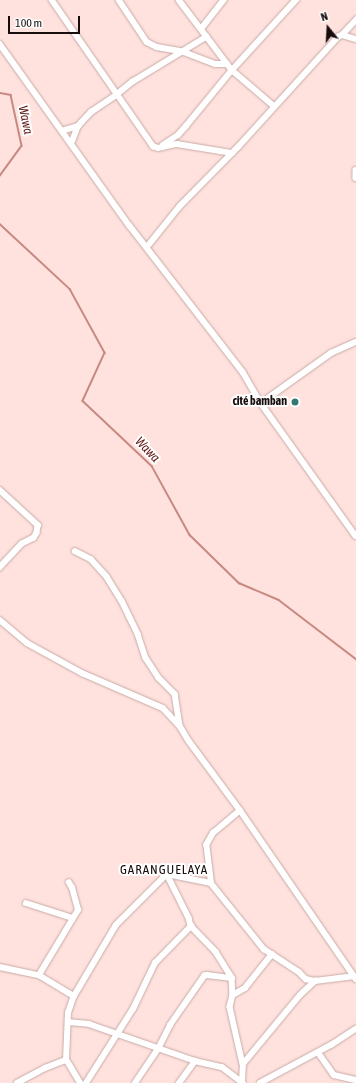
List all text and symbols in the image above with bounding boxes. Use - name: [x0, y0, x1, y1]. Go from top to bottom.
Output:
- scale bar: [10, 8, 82, 34]
- north arrow: [308, 8, 348, 48]
- text: N: [319, 10, 329, 23]
- text: 100 m: [15, 16, 42, 30]
- water label: Wawa: [14, 104, 36, 136]
- place label: cité bamban: [232, 395, 287, 409]
- marker: cité bamban: [290, 397, 300, 407]
- water label: Wawa: [131, 434, 163, 466]
- district label: GARANGUELAYA: [120, 862, 208, 878]

